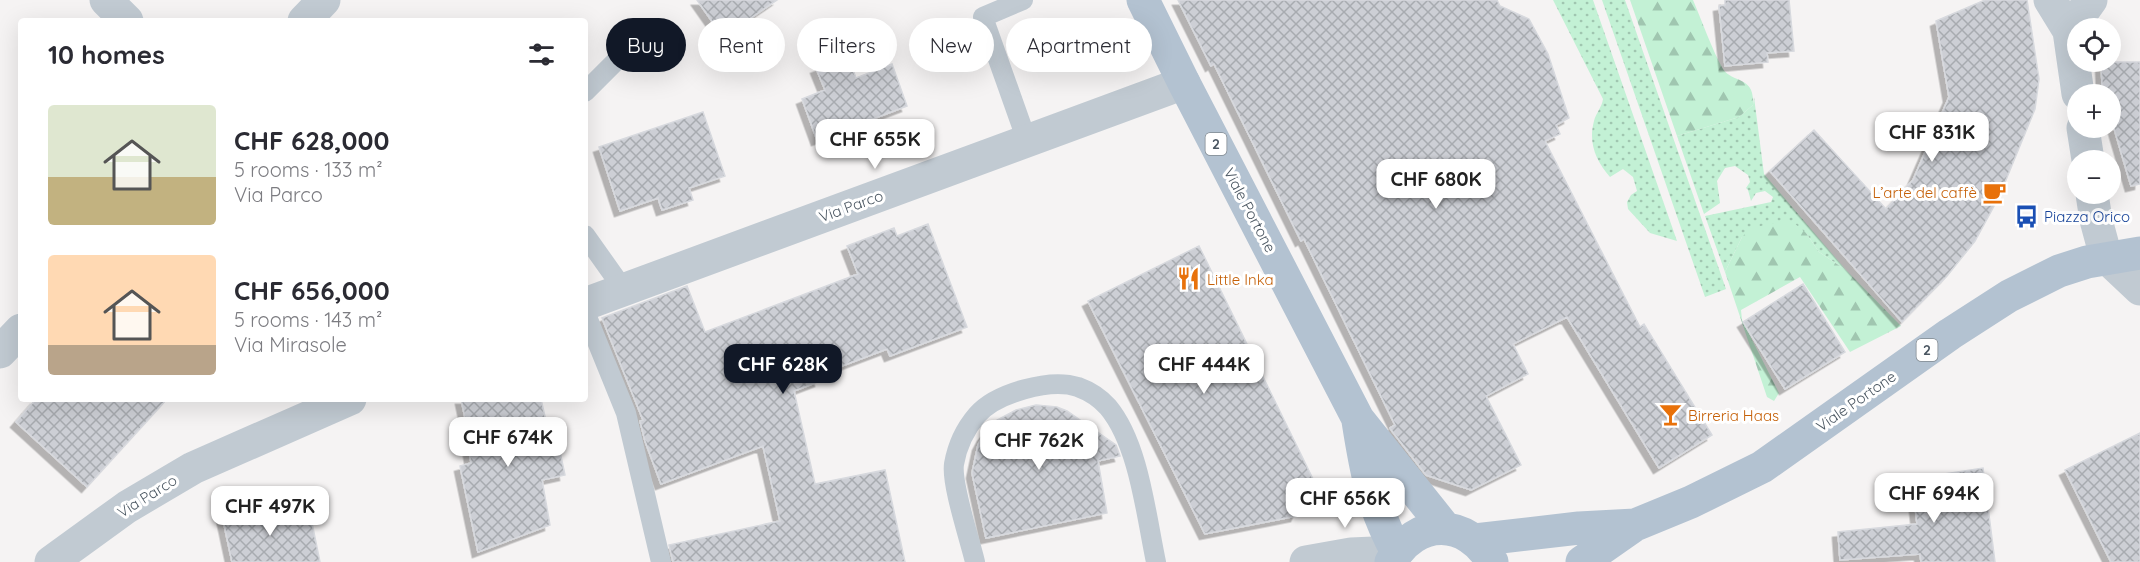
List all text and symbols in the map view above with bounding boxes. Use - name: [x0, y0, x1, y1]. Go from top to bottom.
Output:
- chip: Buy: [606, 18, 686, 72]
- chip: Rent: [698, 18, 785, 72]
- chip: Filters: [797, 18, 897, 72]
- chip: New: [909, 18, 994, 72]
- chip: Apartment: [1006, 18, 1152, 72]
- map controls: [2067, 18, 2121, 204]
- button: locate: [2067, 18, 2121, 72]
- text: 10 homes: [48, 38, 165, 71]
- icon: filters: [525, 38, 558, 71]
- button: +: [2067, 84, 2121, 138]
- pin: CHF 831K: [1870, 112, 1994, 163]
- pin: CHF 655K: [813, 119, 937, 170]
- text: CHF 831K: [1889, 119, 1975, 144]
- text: CHF 628,000: [234, 124, 389, 157]
- text: CHF 655K: [830, 126, 920, 151]
- icon: home: [96, 129, 168, 201]
- road number: 2: [1206, 133, 1226, 155]
- button: −: [2067, 150, 2121, 204]
- text: 5 rooms · 133 m²: [234, 157, 383, 182]
- pin: CHF 680K: [1374, 159, 1498, 210]
- street label: Viale Portone: [1220, 164, 1280, 256]
- text: CHF 680K: [1390, 166, 1482, 191]
- cafe icon: L’arte del caffè: [1982, 179, 2008, 205]
- text: Via Parco: [234, 182, 323, 207]
- place label: L’arte del caffè: [1872, 183, 1977, 202]
- street label: Via Parco: [816, 186, 886, 226]
- bus stop icon: Piazza Orico: [2013, 203, 2039, 229]
- place label: Piazza Orico: [2044, 207, 2130, 226]
- restaurant icon: Little Inka: [1176, 266, 1202, 292]
- place label: Little Inka: [1207, 270, 1274, 289]
- text: CHF 656,000: [234, 274, 390, 307]
- icon: home: [96, 279, 168, 351]
- text: 5 rooms · 143 m²: [234, 307, 382, 332]
- text: Via Mirasole: [234, 332, 347, 357]
- road number: 2: [1916, 339, 1938, 361]
- pin: CHF 628K: [721, 344, 845, 395]
- pin: CHF 444K: [1142, 344, 1266, 395]
- text: CHF 628K: [738, 351, 828, 376]
- text: CHF 444K: [1158, 351, 1250, 376]
- street label: Viale Portone: [1812, 367, 1900, 435]
- bar icon: Birreria Haas: [1657, 402, 1683, 428]
- place label: Birreria Haas: [1688, 406, 1779, 425]
- pin: CHF 674K: [446, 417, 570, 468]
- pin: CHF 762K: [977, 420, 1101, 471]
- text: CHF 674K: [463, 424, 553, 449]
- text: CHF 762K: [994, 427, 1084, 452]
- street label: Via Parco: [114, 470, 180, 522]
- pin: CHF 694K: [1872, 473, 1996, 524]
- pin: CHF 656K: [1283, 478, 1407, 529]
- text: CHF 694K: [1888, 480, 1980, 505]
- text: CHF 656K: [1300, 485, 1390, 510]
- pin: CHF 497K: [208, 486, 332, 537]
- text: CHF 497K: [225, 493, 315, 518]

